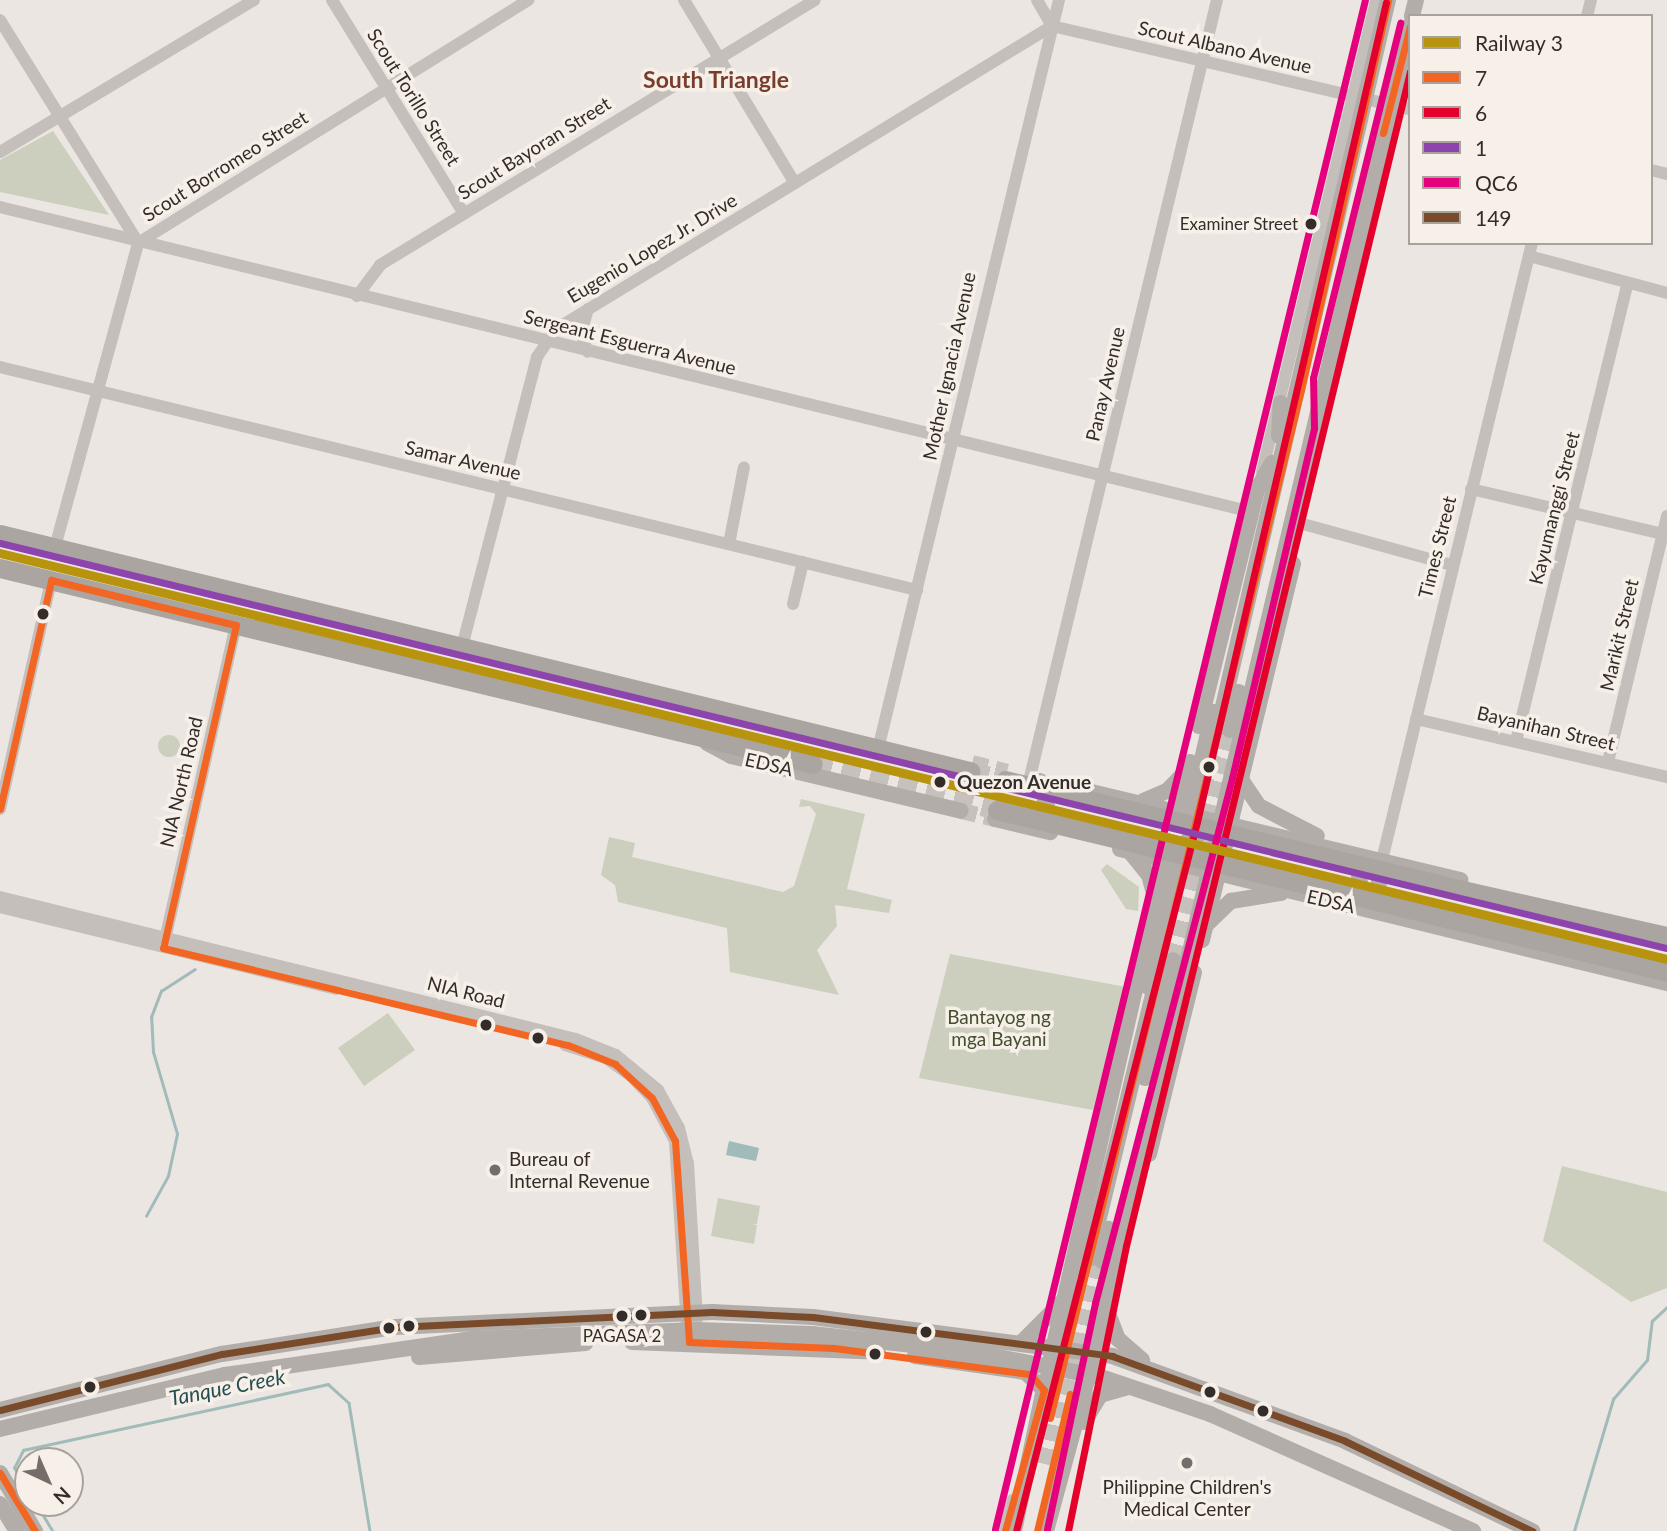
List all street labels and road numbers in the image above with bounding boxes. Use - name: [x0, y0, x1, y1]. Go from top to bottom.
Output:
- street label: Scout Albano Avenue: [1135, 16, 1315, 78]
- street label: Scout Torillo Street: [362, 24, 466, 170]
- street label: Scout Bayoran Street: [454, 92, 614, 204]
- street label: Scout Borromeo Street: [138, 106, 312, 226]
- street label: Eugenio Lopez Jr. Drive: [563, 188, 741, 308]
- street label: Mother Ignacia Avenue: [918, 269, 980, 463]
- street label: Sergeant Esguerra Avenue: [521, 304, 739, 380]
- street label: Panay Avenue: [1081, 324, 1129, 444]
- street label: Kayumanggi Street: [1524, 429, 1584, 587]
- street label: Samar Avenue: [402, 435, 524, 485]
- street label: Times Street: [1413, 494, 1461, 600]
- street label: Marikit Street: [1595, 577, 1643, 693]
- street label: Bayanihan Street: [1475, 701, 1617, 755]
- street label: NIA North Road: [155, 714, 207, 850]
- street label: EDSA: [743, 747, 795, 781]
- street label: EDSA: [1305, 884, 1357, 918]
- street label: NIA Road: [425, 971, 507, 1013]

